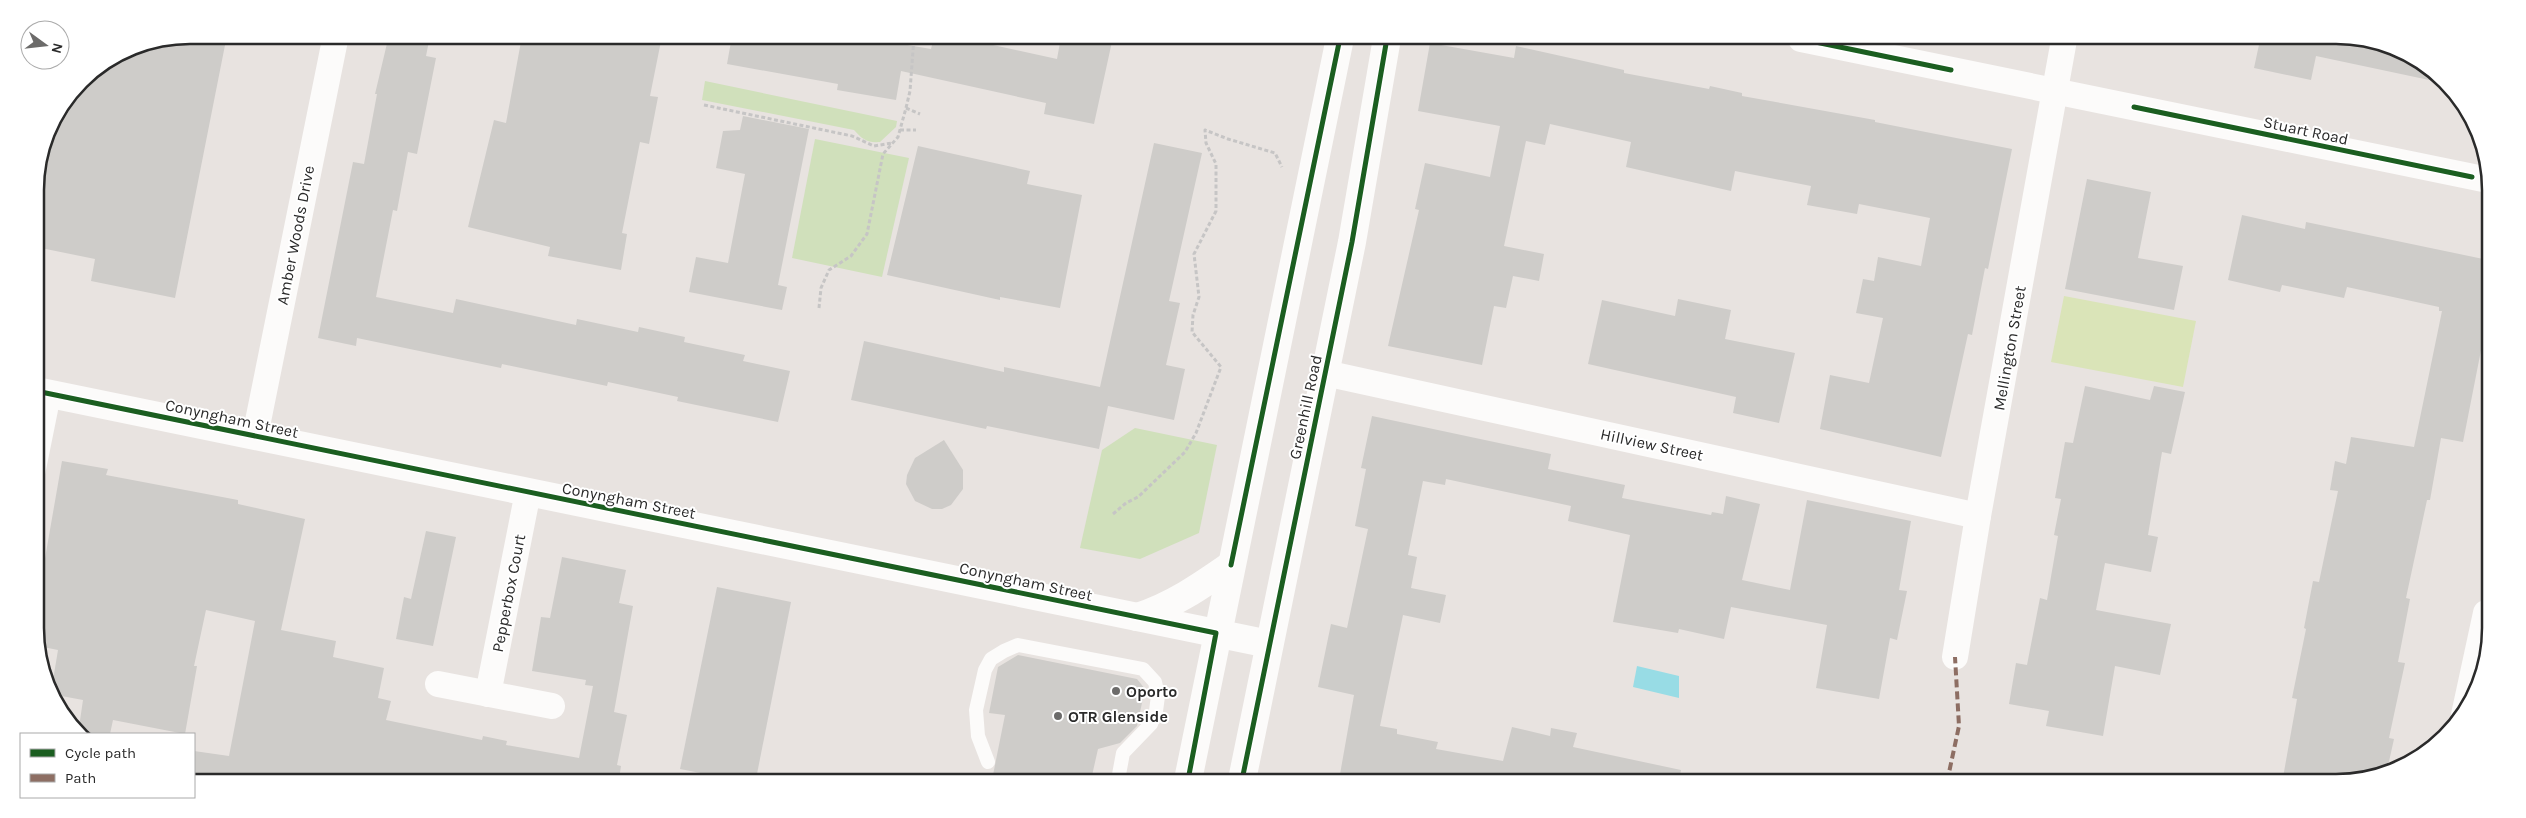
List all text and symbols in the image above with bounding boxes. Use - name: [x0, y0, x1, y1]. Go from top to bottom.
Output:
- north arrow: [20, 20, 70, 70]
- text: N: [48, 41, 67, 55]
- street label: Stuart Road: [2262, 112, 2350, 149]
- street label: Amber Woods Drive: [273, 164, 318, 306]
- street label: Mellington Street: [1989, 284, 2030, 412]
- street label: Greenhill Road: [1285, 353, 1326, 461]
- street label: Conyngham Street: [164, 395, 300, 442]
- street label: Hillview Street: [1599, 424, 1705, 465]
- street label: Conyngham Street: [561, 478, 697, 523]
- street label: Pepperbox Court: [488, 532, 529, 654]
- street label: Conyngham Street: [958, 558, 1094, 605]
- place label: Oporto: [1126, 682, 1177, 701]
- marker: Oporto: [1110, 685, 1122, 697]
- place label: OTR Glenside: [1068, 707, 1168, 726]
- marker: OTR Glenside: [1052, 710, 1064, 722]
- legend: [20, 733, 195, 798]
- text: Cycle path: [65, 744, 136, 762]
- text: Path: [65, 769, 96, 787]

